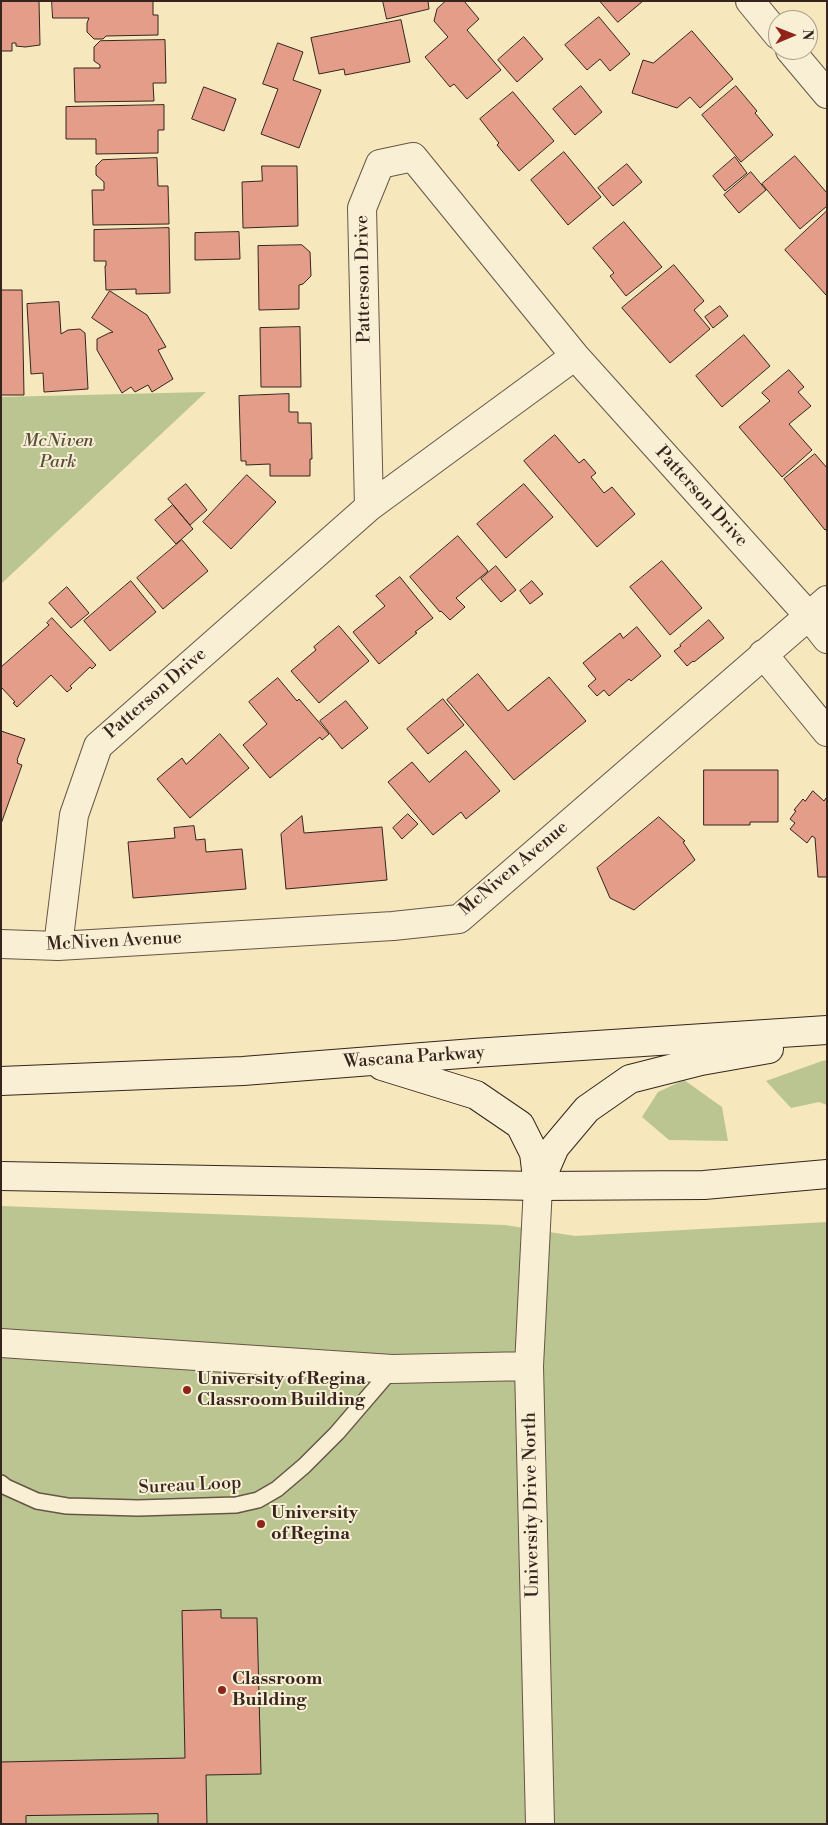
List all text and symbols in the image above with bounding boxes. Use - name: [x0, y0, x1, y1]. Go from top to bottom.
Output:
- north arrow: [768, 10, 818, 60]
- text: N: [798, 29, 816, 40]
- street label: Patterson Drive: [352, 215, 376, 343]
- park label: McNiven Park: [22, 431, 94, 474]
- street label: Patterson Drive: [650, 442, 752, 552]
- street label: Patterson Drive: [101, 644, 211, 744]
- street label: McNiven Avenue: [455, 817, 573, 921]
- street label: McNiven Avenue: [46, 928, 182, 956]
- street label: Wascana Parkway: [343, 1042, 485, 1074]
- place label: University of Regina Classroom Building: [197, 1369, 366, 1412]
- marker: University of Regina Classroom Building: [181, 1384, 193, 1396]
- street label: University Drive North: [520, 1412, 544, 1598]
- street label: Sureau Loop: [138, 1473, 242, 1499]
- place label: University of Regina: [271, 1503, 358, 1546]
- marker: University of Regina: [255, 1518, 267, 1530]
- place label: Classroom Building: [232, 1669, 322, 1712]
- marker: Classroom Building: [216, 1684, 228, 1696]

